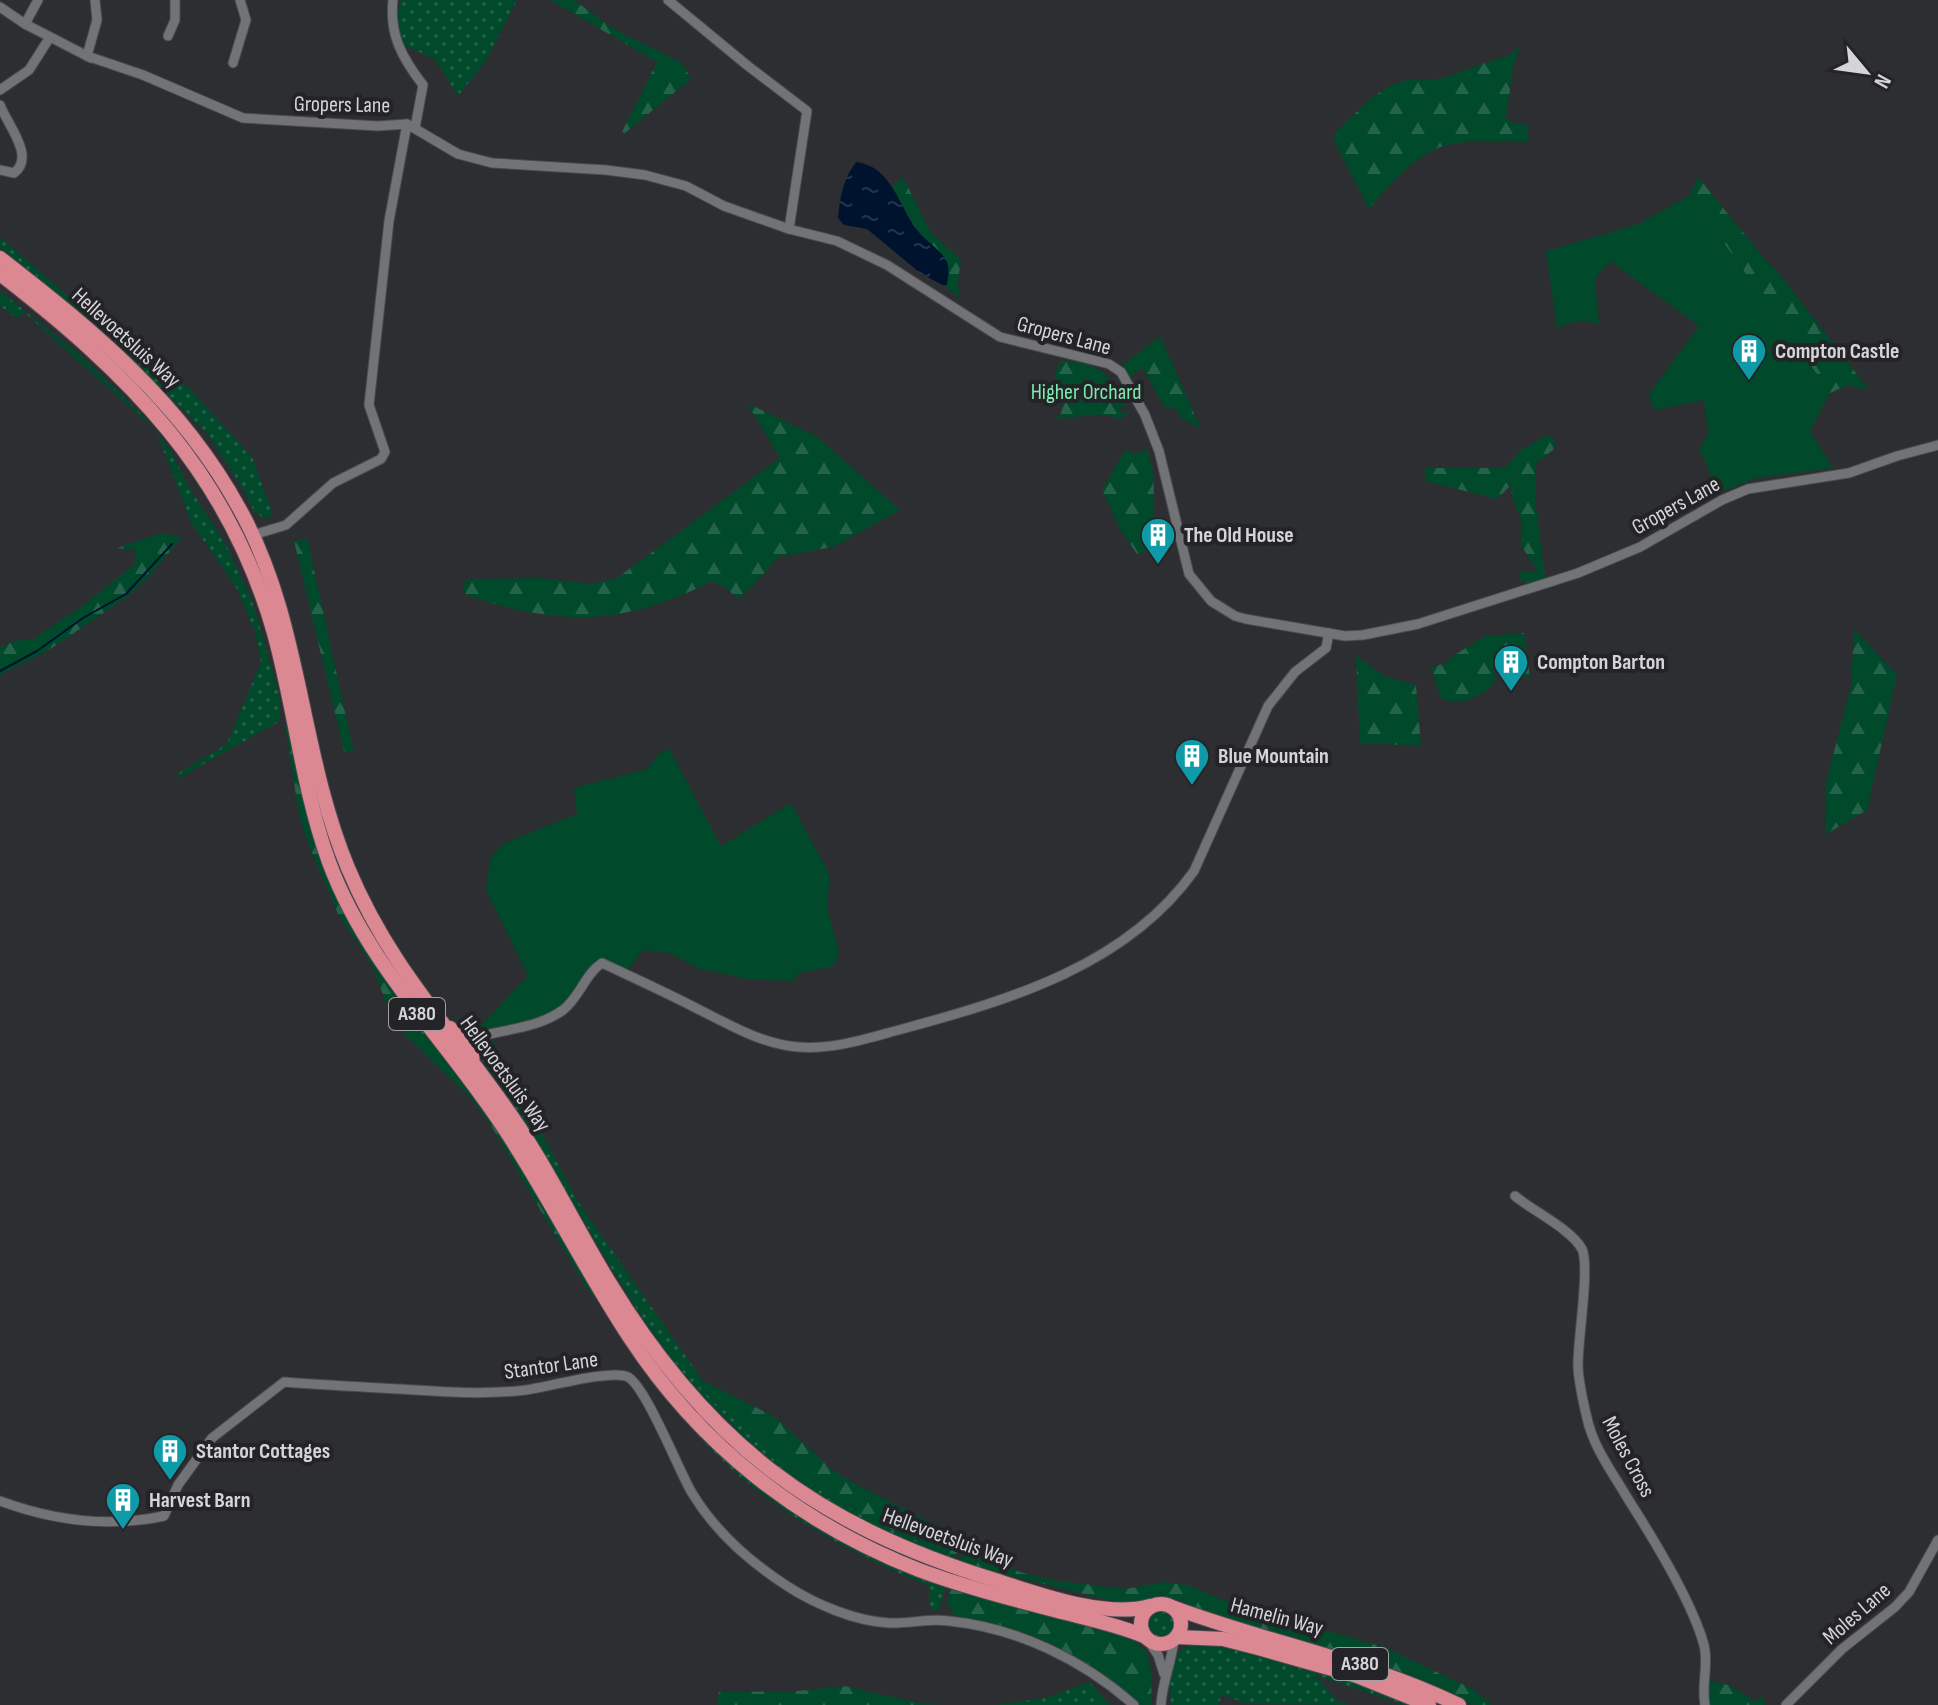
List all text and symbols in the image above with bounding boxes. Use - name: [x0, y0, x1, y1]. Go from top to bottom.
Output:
- north arrow: [1826, 32, 1906, 112]
- text: N: [1868, 69, 1897, 93]
- street label: Gropers Lane: [294, 91, 390, 119]
- street label: Hellevoetsluis Way: [66, 282, 186, 394]
- street label: Gropers Lane: [1014, 310, 1114, 362]
- building icon: Compton Castle: [1730, 332, 1768, 382]
- place label: Compton Castle: [1775, 338, 1899, 365]
- park label: Higher Orchard: [1031, 379, 1141, 406]
- street label: Gropers Lane: [1627, 471, 1725, 541]
- building icon: The Old House: [1139, 516, 1177, 566]
- place label: The Old House: [1184, 522, 1294, 549]
- building icon: Compton Barton: [1492, 643, 1530, 693]
- place label: Compton Barton: [1537, 649, 1665, 676]
- building icon: Blue Mountain: [1173, 737, 1211, 787]
- place label: Blue Mountain: [1218, 743, 1329, 770]
- road number: A380: [389, 998, 445, 1030]
- street label: Hellevoetsluis Way: [454, 1011, 556, 1138]
- street label: Stantor Lane: [502, 1346, 600, 1386]
- street label: Moles Cross: [1595, 1412, 1661, 1502]
- building icon: Stantor Cottages: [151, 1432, 189, 1482]
- place label: Stantor Cottages: [196, 1438, 330, 1465]
- building icon: Harvest Barn: [104, 1481, 142, 1531]
- place label: Harvest Barn: [149, 1487, 250, 1514]
- street label: Hellevoetsluis Way: [879, 1502, 1017, 1574]
- street label: Moles Lane: [1817, 1577, 1897, 1651]
- street label: Hamelin Way: [1228, 1592, 1327, 1642]
- road number: A380: [1332, 1648, 1388, 1680]

